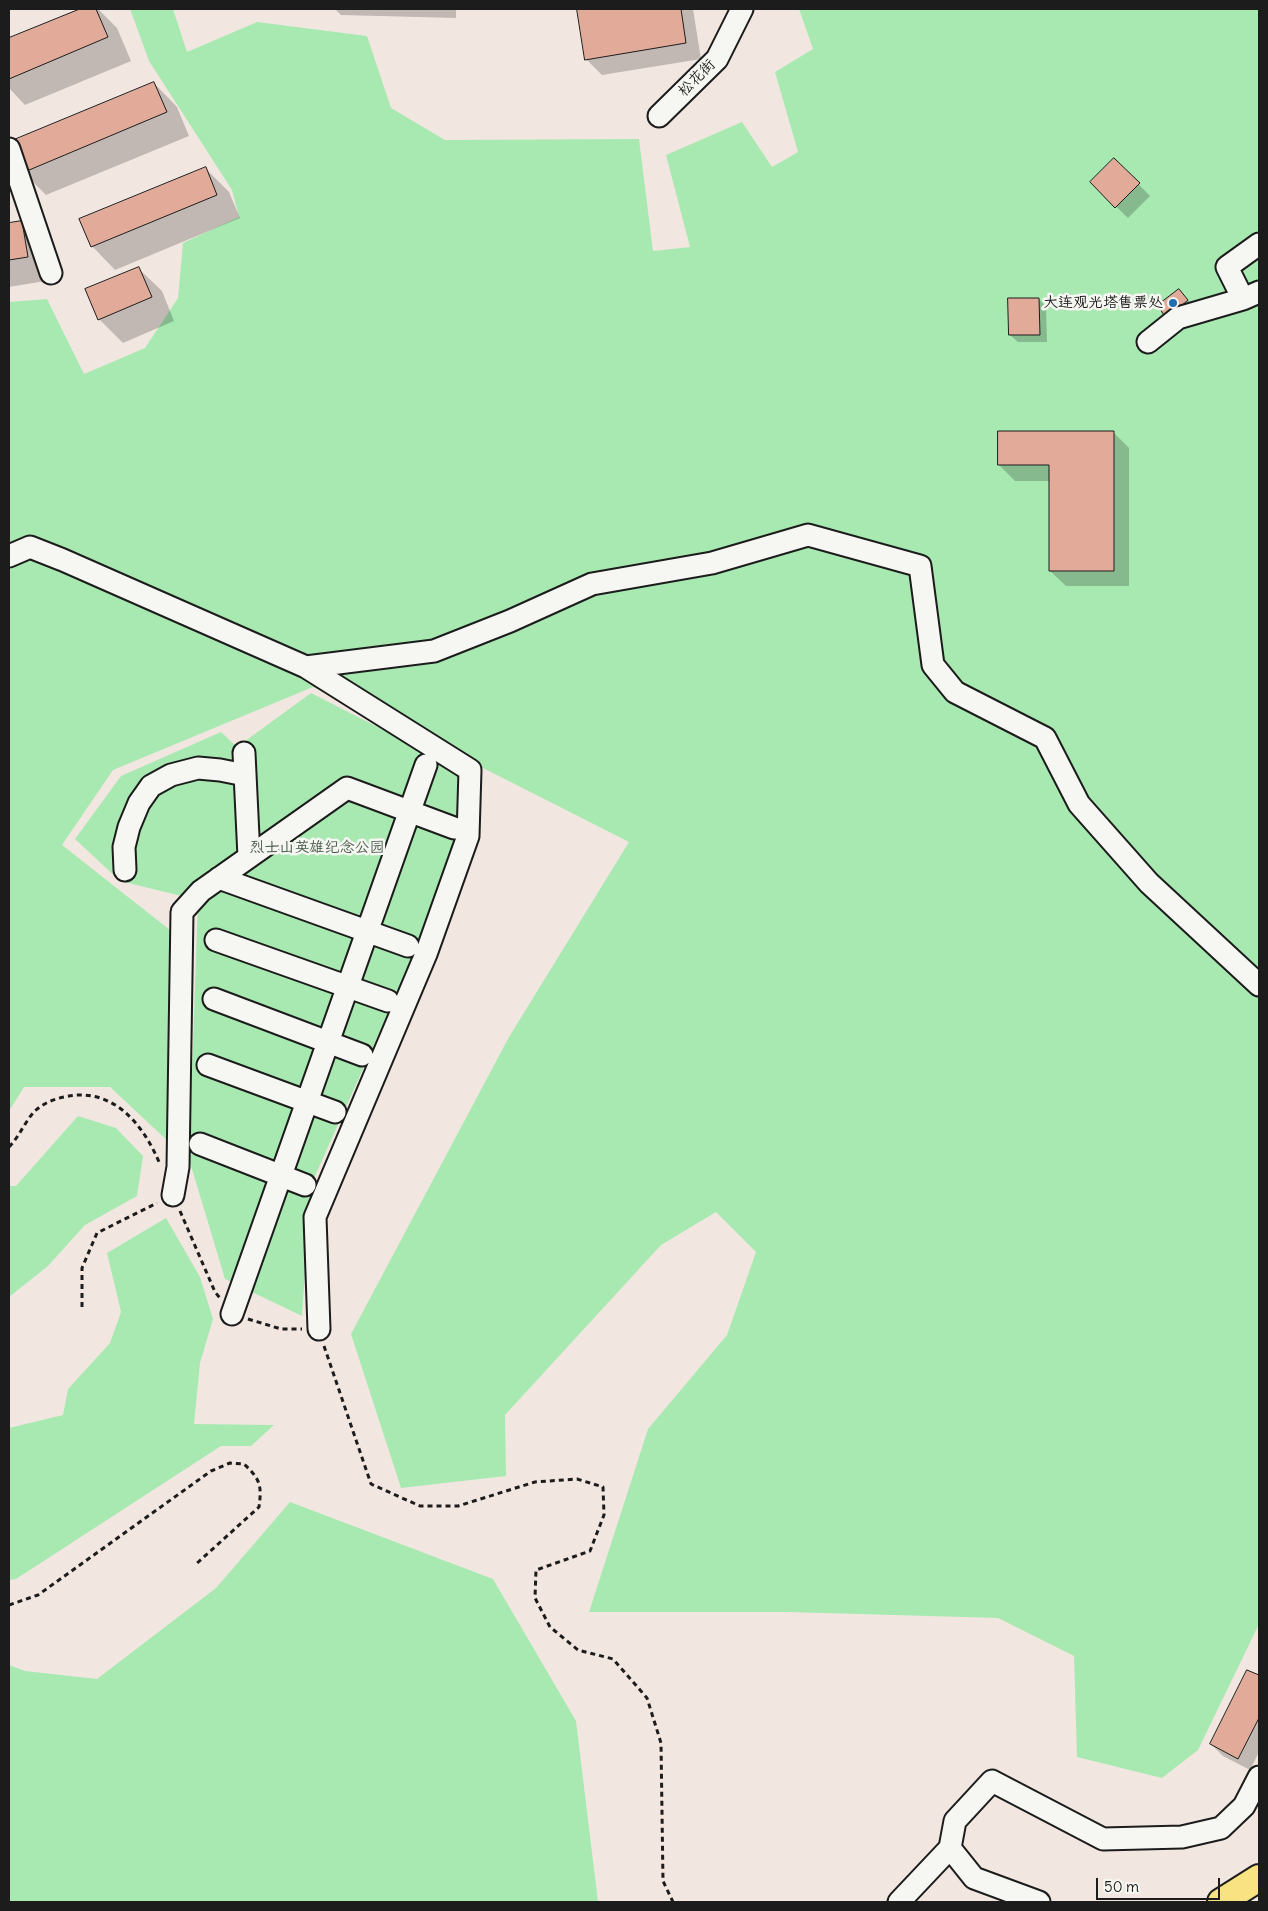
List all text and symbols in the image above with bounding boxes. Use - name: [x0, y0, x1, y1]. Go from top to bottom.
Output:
- street label: 松花街: [675, 56, 719, 100]
- place label: 大连观光塔售票处: [1043, 294, 1163, 312]
- marker: 大连观光塔售票处: [1167, 297, 1179, 309]
- park label: 烈士山英雄纪念公园: [250, 839, 384, 857]
- scale bar: [1098, 1868, 1222, 1900]
- text: 50 m: [1104, 1877, 1139, 1896]

